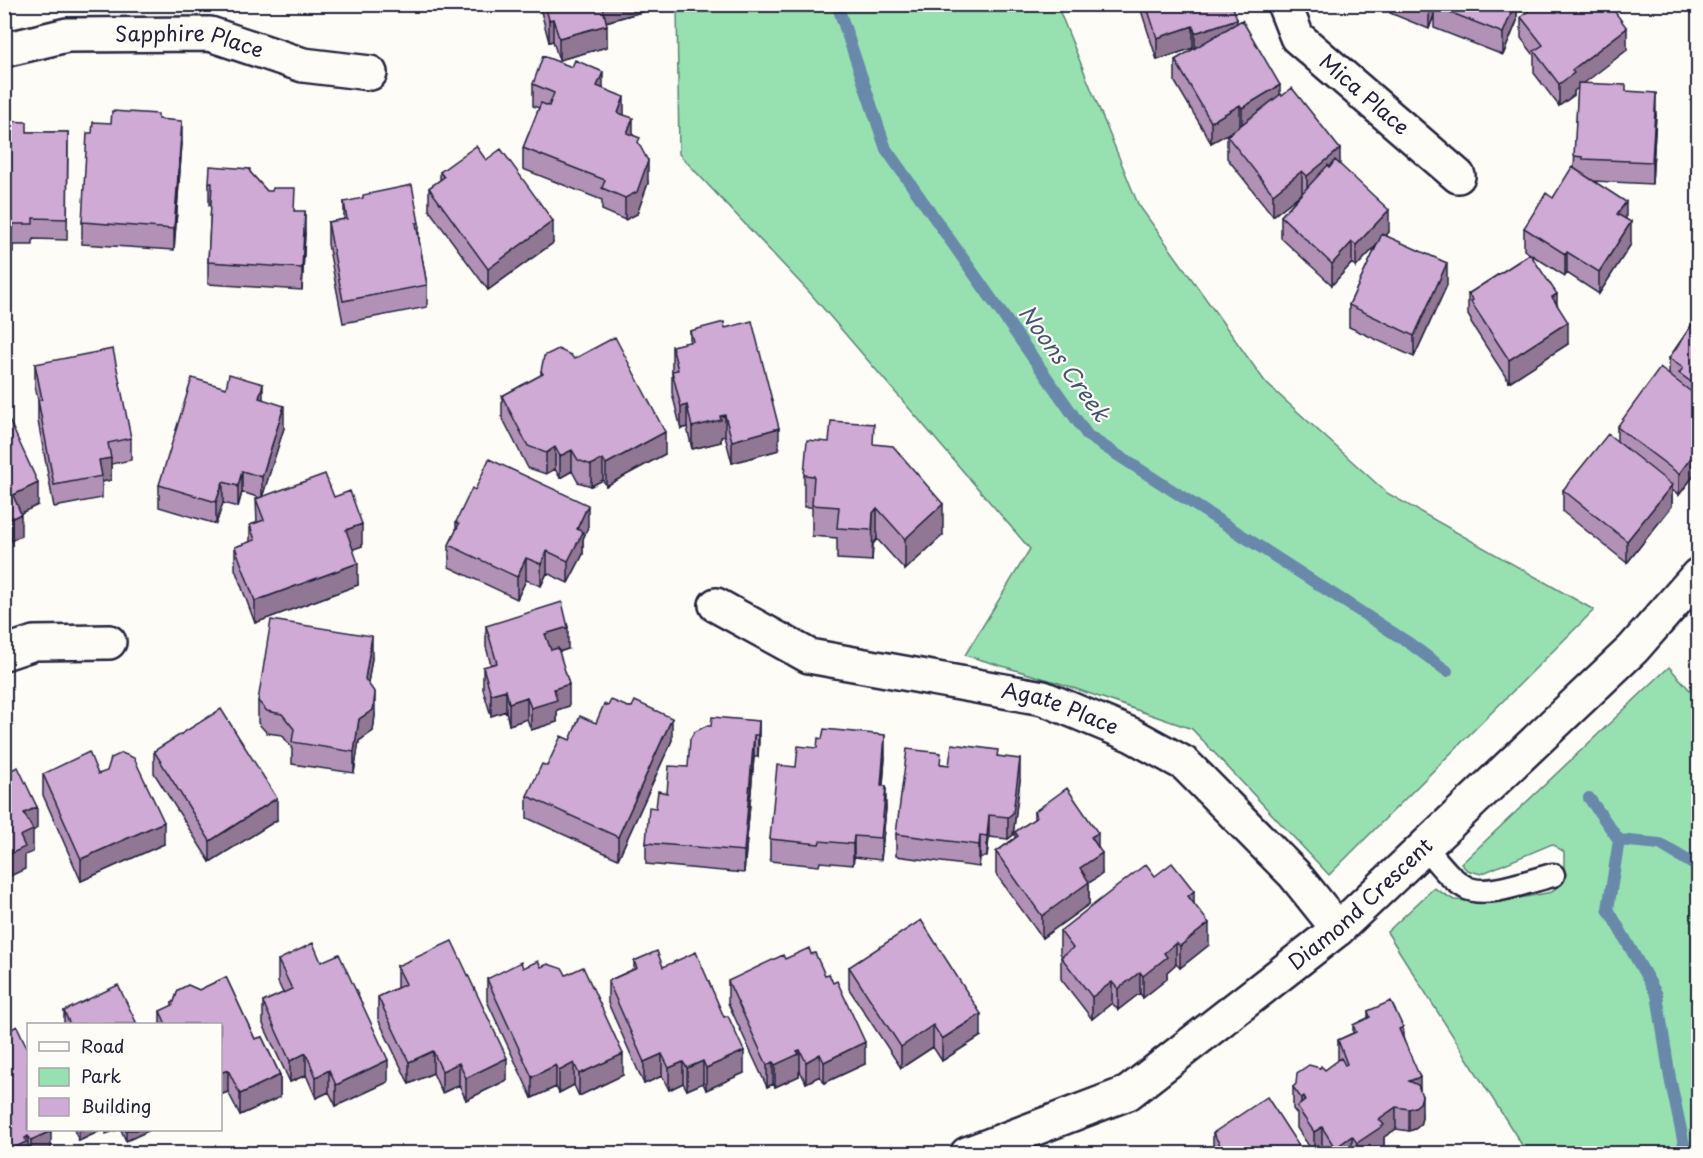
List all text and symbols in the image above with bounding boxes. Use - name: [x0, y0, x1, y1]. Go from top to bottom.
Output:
- street label: Sapphire Place: [115, 16, 268, 65]
- street label: Mica Place: [1313, 45, 1418, 142]
- water label: Noons Creek: [1012, 297, 1120, 429]
- street label: Agate Place: [999, 673, 1124, 742]
- street label: Diamond Crescent: [1280, 829, 1439, 976]
- legend: [27, 1023, 222, 1131]
- text: Road: [81, 1032, 125, 1059]
- text: Park: [81, 1062, 121, 1089]
- text: Building: [81, 1092, 151, 1119]

